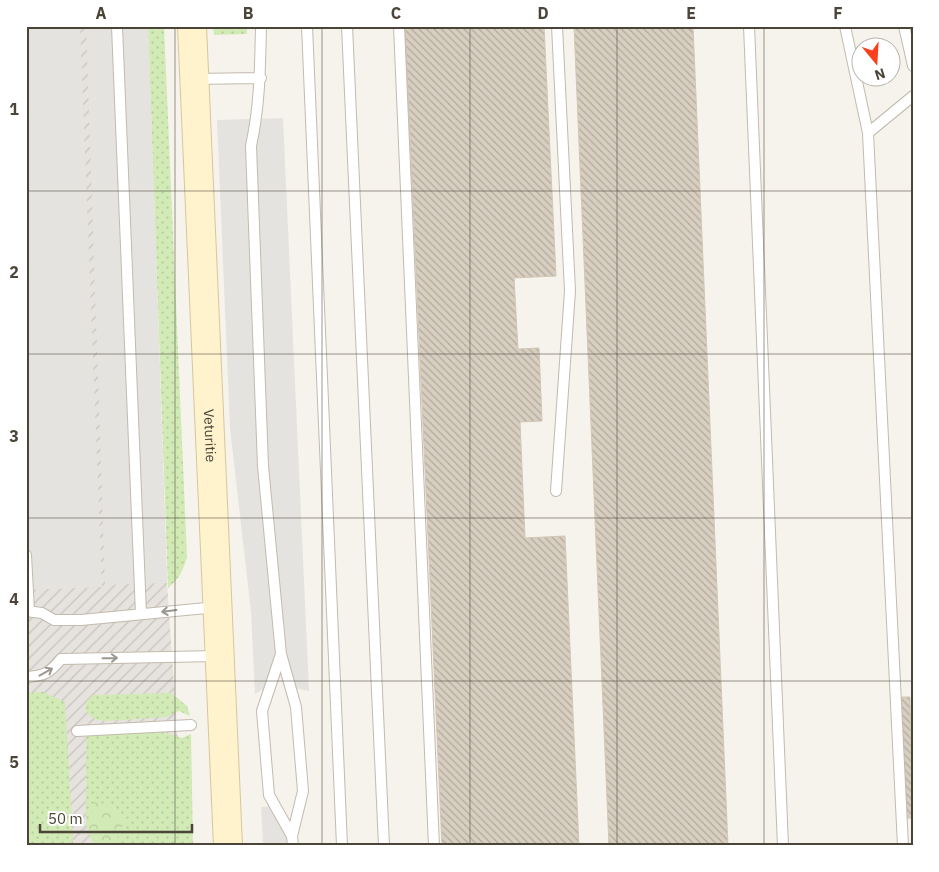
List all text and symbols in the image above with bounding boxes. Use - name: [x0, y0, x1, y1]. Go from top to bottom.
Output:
- text: A: [96, 3, 107, 23]
- text: B: [243, 3, 254, 23]
- text: C: [391, 3, 401, 23]
- text: D: [537, 3, 549, 23]
- text: E: [686, 3, 696, 23]
- text: F: [833, 3, 843, 23]
- north arrow: [852, 38, 902, 88]
- text: N: [872, 64, 888, 84]
- text: 1: [9, 99, 19, 119]
- text: 2: [9, 262, 19, 282]
- street label: Veturitie: [200, 409, 220, 463]
- text: 3: [9, 426, 19, 446]
- text: 4: [9, 589, 19, 609]
- one-way arrow: [161, 606, 177, 616]
- one-way arrow: [101, 653, 117, 663]
- one-way arrow: [38, 667, 52, 677]
- text: 5: [9, 752, 19, 772]
- scale bar: [40, 802, 192, 834]
- text: 50 m: [48, 809, 83, 828]

